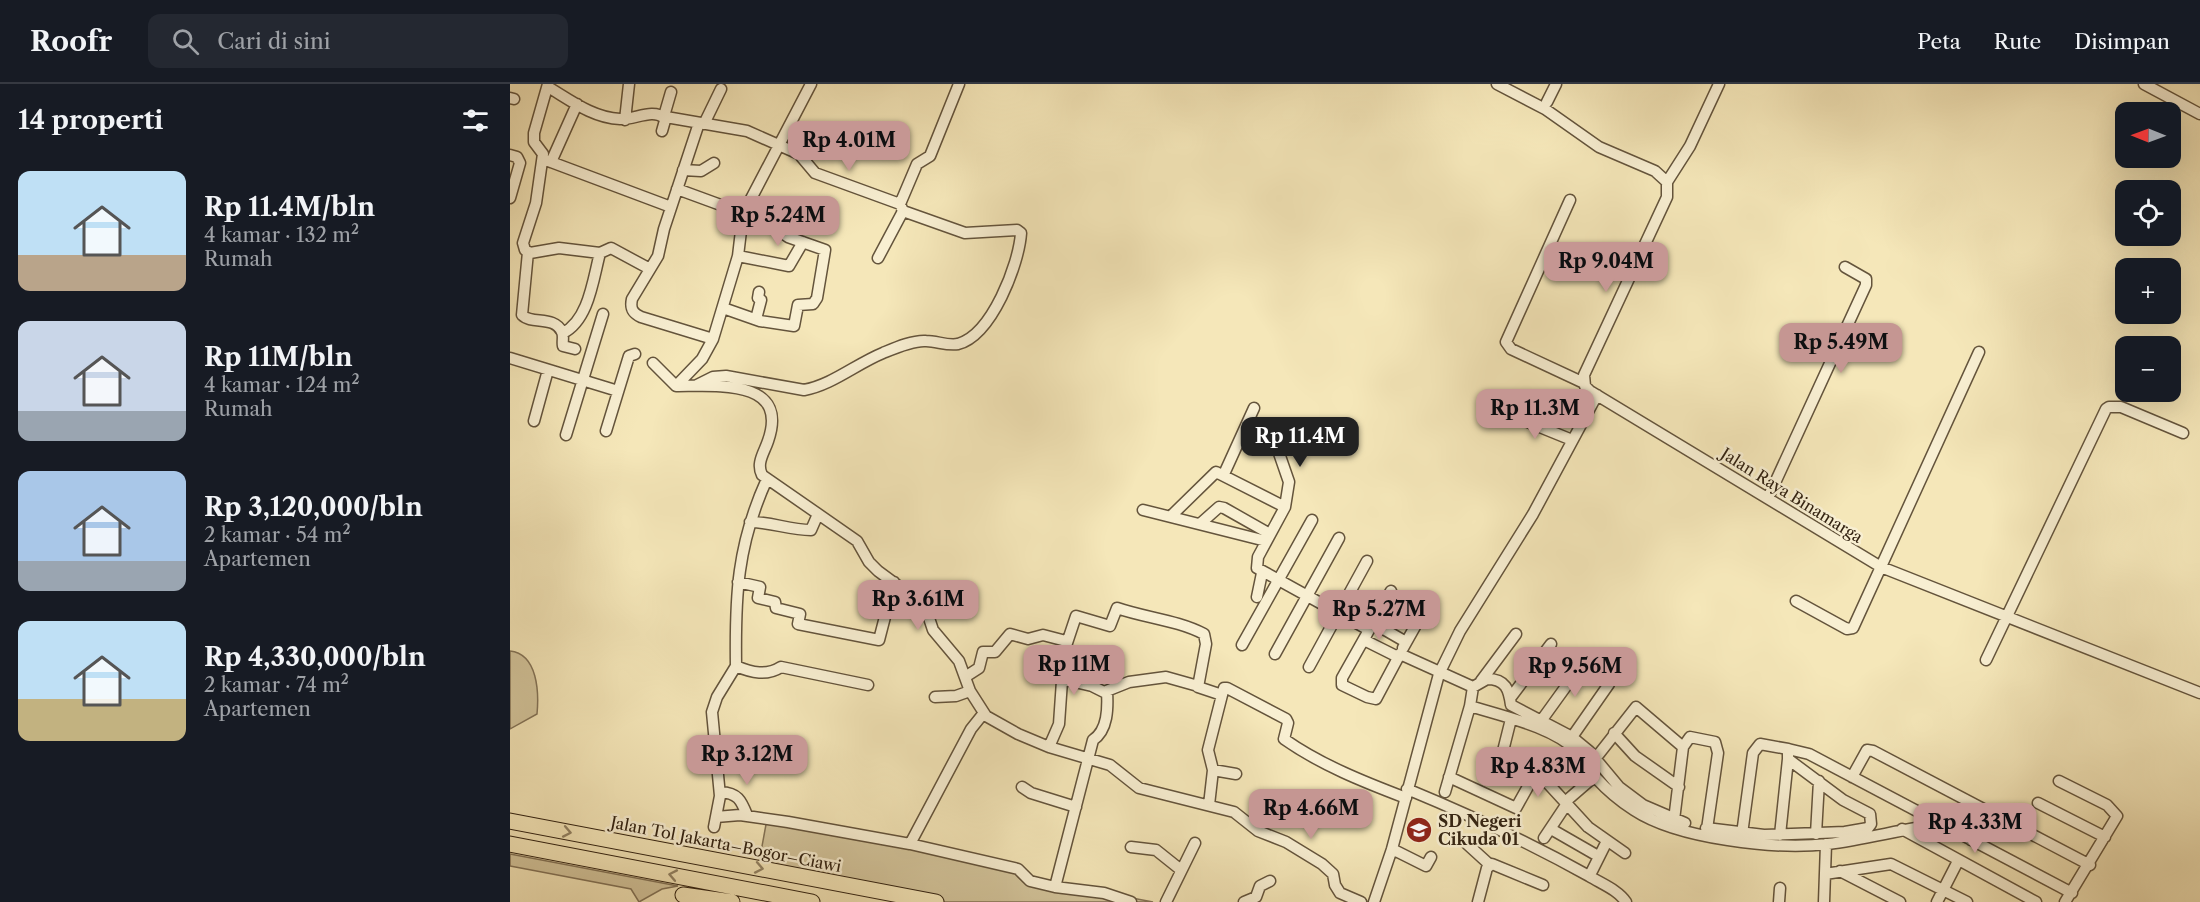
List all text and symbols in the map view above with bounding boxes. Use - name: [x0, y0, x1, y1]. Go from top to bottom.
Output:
- search box: [148, 14, 568, 68]
- text: Roofr: [30, 24, 112, 58]
- icon: search: [169, 25, 202, 58]
- text: Cari di sini: [217, 28, 330, 55]
- text: Peta: [1917, 29, 1961, 54]
- text: Rute: [1994, 29, 2041, 54]
- text: Disimpan: [2074, 29, 2170, 54]
- north arrow: [2115, 102, 2181, 168]
- map controls: [2115, 102, 2181, 402]
- text: 14 properti: [18, 104, 163, 136]
- icon: filters: [459, 104, 492, 137]
- pin: Rp 4.01M: [787, 121, 911, 172]
- text: Rp 4.01M: [802, 128, 896, 152]
- button: locate: [2115, 180, 2181, 246]
- text: Rp 11.4M/bln: [204, 191, 375, 223]
- icon: home: [66, 195, 138, 267]
- pin: Rp 5.24M: [716, 196, 840, 247]
- text: Rp 5.24M: [730, 203, 826, 227]
- text: 4 kamar · 132 m²: [204, 223, 359, 247]
- pin: Rp 9.04M: [1544, 242, 1668, 293]
- text: Rumah: [204, 247, 273, 271]
- text: Rp 9.04M: [1558, 249, 1654, 273]
- button: +: [2115, 258, 2181, 324]
- pin: Rp 5.49M: [1779, 323, 1903, 374]
- text: Rp 5.49M: [1793, 330, 1889, 354]
- button: −: [2115, 336, 2181, 402]
- text: Rp 11M/bln: [204, 341, 353, 373]
- icon: home: [66, 345, 138, 417]
- text: 4 kamar · 124 m²: [204, 373, 360, 397]
- pin: Rp 11.3M: [1473, 389, 1597, 440]
- text: Rp 11.3M: [1490, 396, 1580, 420]
- text: Rumah: [204, 397, 273, 421]
- pin: Rp 11.4M: [1238, 417, 1362, 468]
- text: Rp 11.4M: [1255, 424, 1345, 448]
- street label: Jalan Raya Binamarga: [1715, 442, 1867, 547]
- text: Rp 3,120,000/bln: [204, 491, 423, 523]
- icon: home: [66, 495, 138, 567]
- text: 2 kamar · 54 m²: [204, 523, 351, 547]
- text: Apartemen: [204, 547, 311, 571]
- pin: Rp 3.61M: [856, 580, 980, 631]
- text: Rp 3.61M: [872, 587, 964, 611]
- pin: Rp 5.27M: [1317, 590, 1441, 641]
- text: Rp 5.27M: [1332, 597, 1426, 621]
- text: Rp 4,330,000/bln: [204, 641, 426, 673]
- icon: home: [66, 645, 138, 717]
- pin: Rp 11M: [1025, 645, 1123, 696]
- pin: Rp 9.56M: [1513, 647, 1637, 698]
- text: Rp 11M: [1037, 652, 1111, 676]
- text: Rp 9.56M: [1528, 654, 1622, 678]
- text: 2 kamar · 74 m²: [204, 673, 349, 697]
- text: Apartemen: [204, 697, 311, 721]
- pin: Rp 3.12M: [685, 735, 809, 786]
- text: Rp 3.12M: [701, 742, 793, 766]
- pin: Rp 4.83M: [1476, 747, 1600, 798]
- text: Rp 4.83M: [1490, 754, 1586, 778]
- pin: Rp 4.66M: [1249, 789, 1373, 840]
- text: Rp 4.66M: [1263, 796, 1359, 820]
- pin: Rp 4.33M: [1913, 803, 2037, 854]
- text: Rp 4.33M: [1927, 810, 2023, 834]
- street label: Jalan Tol Jakarta–Bogor–Ciawi: [606, 811, 843, 876]
- place label: SD Negeri Cikuda 01: [1438, 811, 1522, 849]
- school or university icon: SD Negeri Cikuda 01: [1404, 815, 1434, 845]
- one-way arrow: [562, 825, 572, 838]
- one-way arrow: [754, 861, 764, 874]
- one-way arrow: [668, 869, 678, 882]

